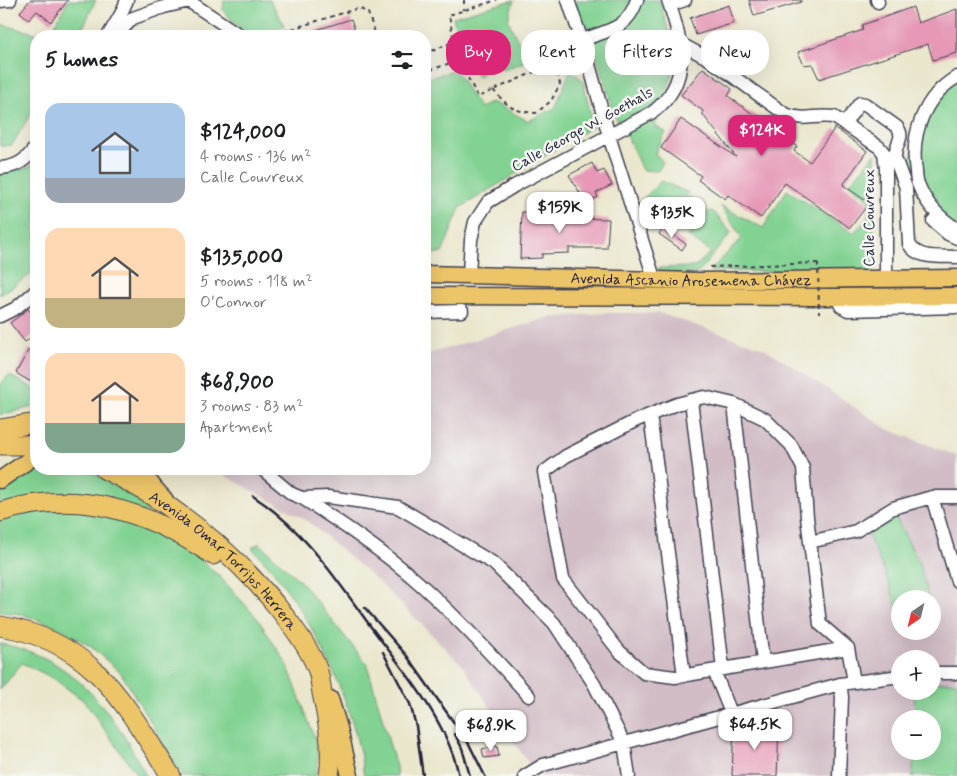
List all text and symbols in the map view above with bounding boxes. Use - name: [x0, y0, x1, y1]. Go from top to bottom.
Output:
- chip: Buy: [446, 30, 511, 75]
- chip: Rent: [521, 30, 595, 75]
- chip: Filters: [605, 30, 691, 75]
- chip: New: [701, 30, 769, 75]
- text: 5 homes: [45, 46, 118, 74]
- icon: filters: [388, 46, 416, 74]
- street label: Calle George W. Goethals: [508, 83, 658, 178]
- pin: $124K: [727, 114, 797, 157]
- text: $124,000: [200, 118, 286, 146]
- text: $124K: [739, 120, 785, 141]
- icon: home: [85, 123, 145, 183]
- text: 4 rooms · 136 m²: [200, 146, 311, 167]
- text: Calle Couvreux: [200, 167, 304, 188]
- street label: Calle Couvreux: [860, 169, 880, 267]
- pin: $159K: [525, 192, 595, 234]
- pin: $135K: [637, 196, 707, 239]
- text: $159K: [538, 197, 582, 218]
- text: $135K: [650, 202, 694, 223]
- text: $135,000: [200, 243, 283, 271]
- icon: home: [85, 248, 145, 308]
- street label: Avenida Ascanio Arosemena Chávez: [570, 269, 811, 292]
- text: 5 rooms · 118 m²: [200, 271, 313, 292]
- text: O'Connor: [200, 292, 267, 313]
- text: $68,900: [200, 368, 274, 396]
- icon: home: [85, 373, 145, 433]
- text: 3 rooms · 83 m²: [200, 396, 303, 417]
- text: Apartment: [200, 417, 273, 438]
- street label: Avenida Omar Torrijos Herrera: [145, 487, 302, 636]
- north arrow: [891, 590, 941, 640]
- map controls: [891, 590, 941, 760]
- button: +: [891, 650, 941, 700]
- pin: $64.5K: [714, 708, 796, 751]
- pin: $68.9K: [450, 710, 532, 752]
- button: −: [891, 710, 941, 760]
- text: $64.5K: [729, 714, 781, 735]
- text: $68.9K: [467, 715, 515, 736]

